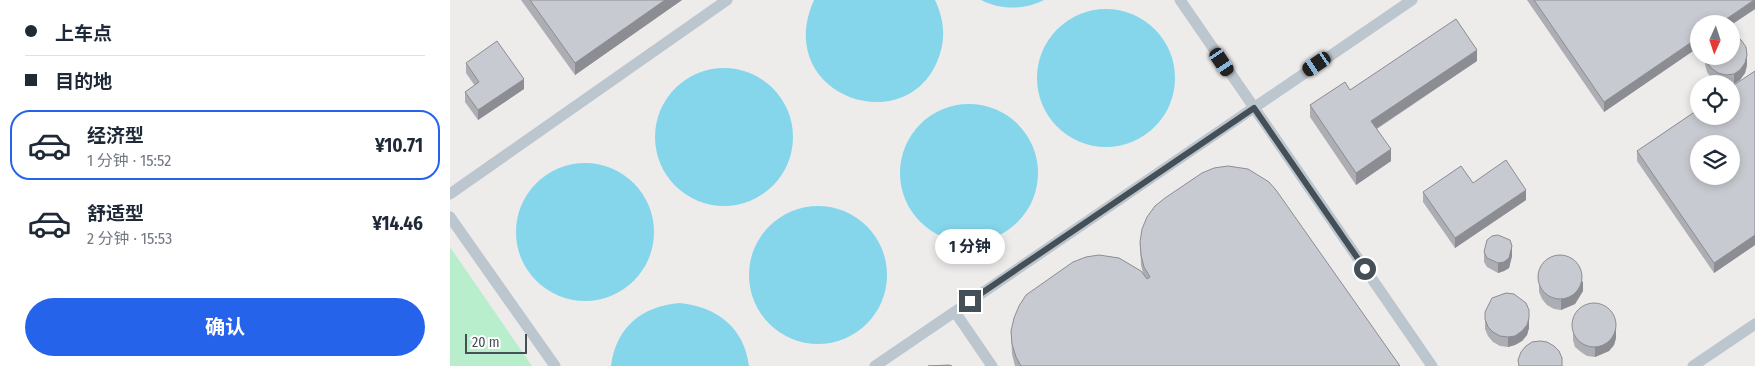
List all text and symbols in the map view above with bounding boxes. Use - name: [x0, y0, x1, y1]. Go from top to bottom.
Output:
- north arrow: [1690, 15, 1740, 65]
- map controls: [1690, 15, 1740, 185]
- text: 上车点: [55, 22, 112, 45]
- car: [1207, 45, 1236, 79]
- car: [1300, 49, 1333, 79]
- text: 目的地: [55, 70, 112, 93]
- button: locate: [1690, 75, 1740, 125]
- icon: car: [27, 123, 72, 168]
- text: 经济型: [87, 124, 144, 147]
- text: ¥10.71: [375, 134, 423, 157]
- button: layers: [1690, 135, 1740, 185]
- text: 1 分钟 · 15:52: [87, 151, 171, 170]
- icon: car: [27, 201, 72, 246]
- text: 舒适型: [87, 202, 144, 225]
- text: ¥14.46: [372, 212, 423, 235]
- callout: 1 分钟: [935, 228, 1005, 264]
- text: 2 分钟 · 15:53: [87, 229, 172, 248]
- text: 1 分钟: [949, 237, 991, 256]
- route start: [1354, 258, 1376, 280]
- route end: [959, 290, 981, 312]
- button: 确认: [25, 298, 425, 356]
- scale bar: [465, 331, 528, 354]
- text: 20 m: [472, 334, 500, 351]

